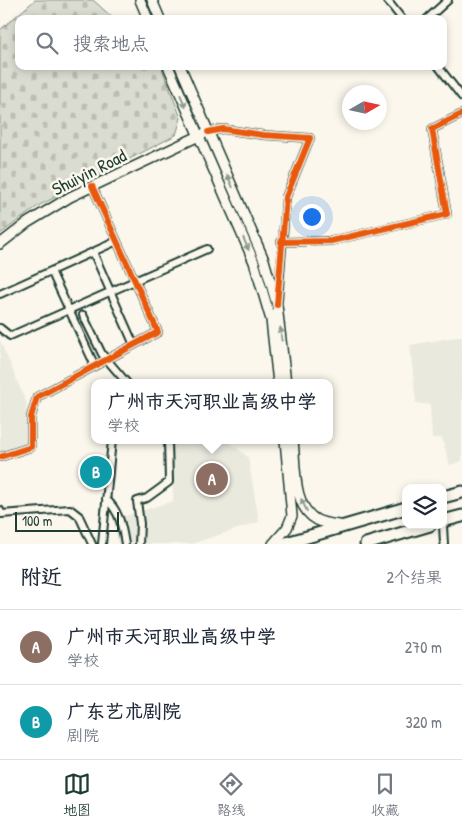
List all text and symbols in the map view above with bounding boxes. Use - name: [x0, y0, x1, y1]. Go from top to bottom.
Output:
- search box: [15, 15, 447, 70]
- icon: search: [33, 29, 61, 57]
- text: 搜索地点: [73, 30, 149, 56]
- north arrow: [342, 85, 387, 130]
- one-way arrow: [179, 94, 187, 109]
- street label: Shuiyin Road: [47, 143, 131, 201]
- one-way arrow: [225, 174, 233, 188]
- your location: [299, 204, 325, 230]
- one-way arrow: [243, 237, 251, 251]
- one-way arrow: [277, 326, 285, 342]
- popup: [91, 379, 333, 444]
- text: 广州市天河职业高级中学: [107, 388, 317, 414]
- text: 学校: [107, 414, 140, 436]
- pin: B: [80, 453, 112, 491]
- pin: A: [196, 460, 228, 498]
- map controls: [402, 484, 447, 529]
- button: layers: [402, 484, 447, 529]
- one-way arrow: [300, 498, 308, 512]
- scale bar: [15, 509, 119, 532]
- text: 100 m: [22, 511, 52, 530]
- text: 附近: [20, 562, 62, 591]
- text: 2个结果: [387, 566, 442, 588]
- text: 广州市天河职业高级中学: [67, 623, 276, 649]
- text: A: [32, 636, 40, 658]
- text: 270 m: [405, 636, 442, 658]
- text: 学校: [67, 649, 99, 671]
- text: 广东艺术剧院: [67, 698, 181, 724]
- text: B: [32, 711, 40, 733]
- text: 320 m: [406, 711, 442, 733]
- text: 剧院: [67, 724, 99, 746]
- tab: 地图: [63, 770, 91, 819]
- tab: 路线: [217, 770, 245, 819]
- tab: 收藏: [371, 770, 399, 819]

